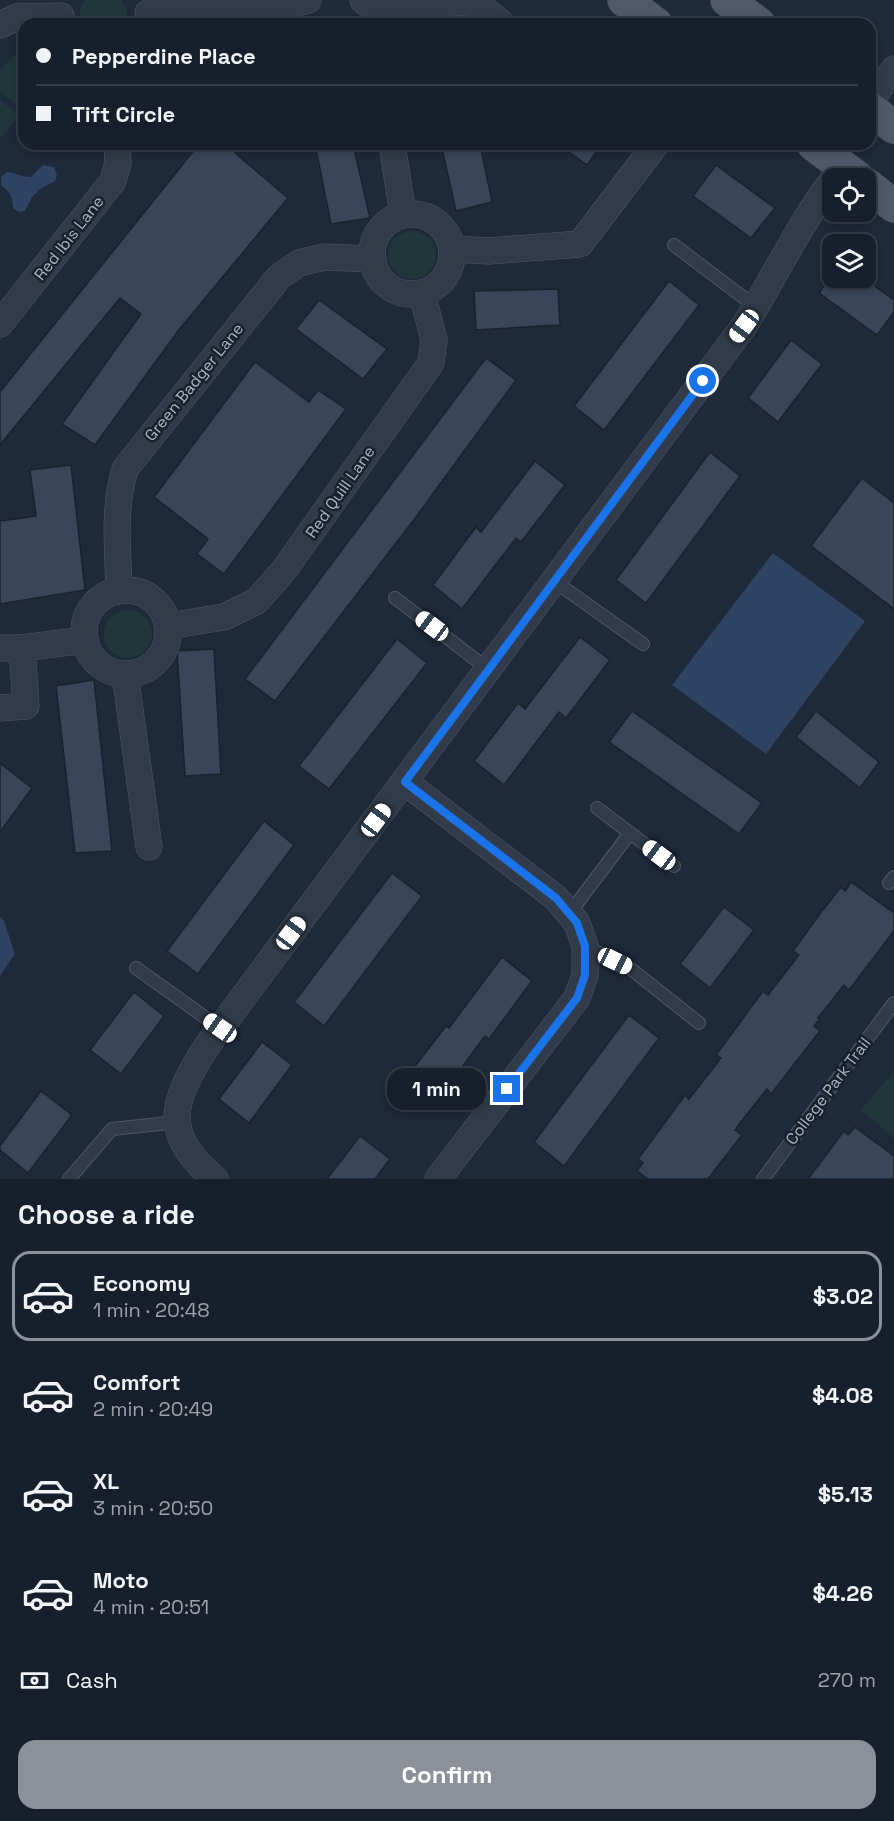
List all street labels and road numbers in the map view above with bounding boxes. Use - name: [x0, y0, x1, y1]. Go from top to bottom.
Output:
- street label: Red Ibis Lane: [29, 191, 109, 285]
- street label: Green Badger Lane: [140, 319, 248, 445]
- street label: Red Quill Lane: [301, 442, 379, 542]
- street label: College Park Trail: [781, 1033, 875, 1149]

